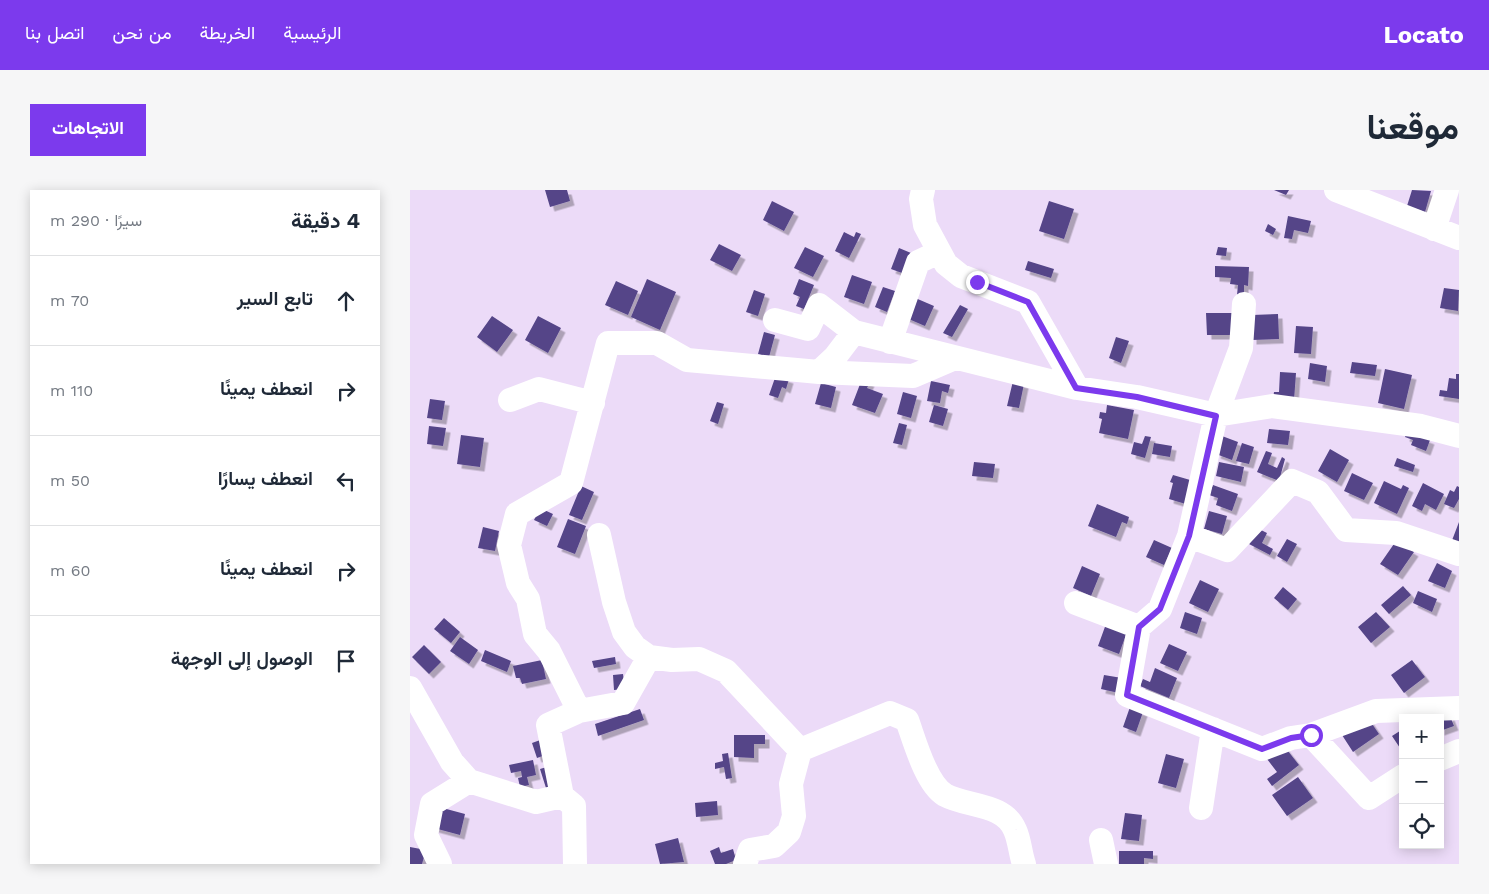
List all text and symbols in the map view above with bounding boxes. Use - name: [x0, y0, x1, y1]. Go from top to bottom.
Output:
- text: Locato: [1383, 21, 1464, 49]
- text: اتصل بنا: [25, 22, 84, 43]
- text: من نحن: [112, 22, 172, 43]
- text: الخريطة: [200, 22, 255, 43]
- text: الرئيسية: [283, 22, 341, 43]
- button: الاتجاهات: [30, 104, 146, 156]
- text: موقعنا: [1366, 106, 1459, 148]
- text: 4 دقيقة: [291, 208, 360, 233]
- text: سيرًا · 290 m: [50, 211, 142, 230]
- route end: [966, 271, 989, 294]
- text: تابع السير: [237, 287, 313, 310]
- icon: ahead: [332, 287, 360, 315]
- text: 70 m: [50, 291, 89, 310]
- text: انعطف يمينًا: [220, 377, 313, 400]
- icon: right: [332, 377, 360, 405]
- text: 110 m: [50, 381, 93, 400]
- text: انعطف يسارًا: [218, 467, 313, 490]
- icon: left: [332, 467, 360, 495]
- text: 50 m: [50, 471, 90, 490]
- text: انعطف يمينًا: [220, 557, 313, 580]
- icon: right: [332, 557, 360, 585]
- text: 60 m: [50, 561, 90, 580]
- text: الوصول إلى الوجهة: [171, 647, 313, 670]
- icon: arrive: [332, 647, 360, 675]
- map controls: [1399, 714, 1444, 849]
- button: +: [1399, 714, 1444, 759]
- route start: [1300, 724, 1323, 747]
- button: −: [1399, 759, 1444, 804]
- button: locate: [1399, 804, 1444, 849]

